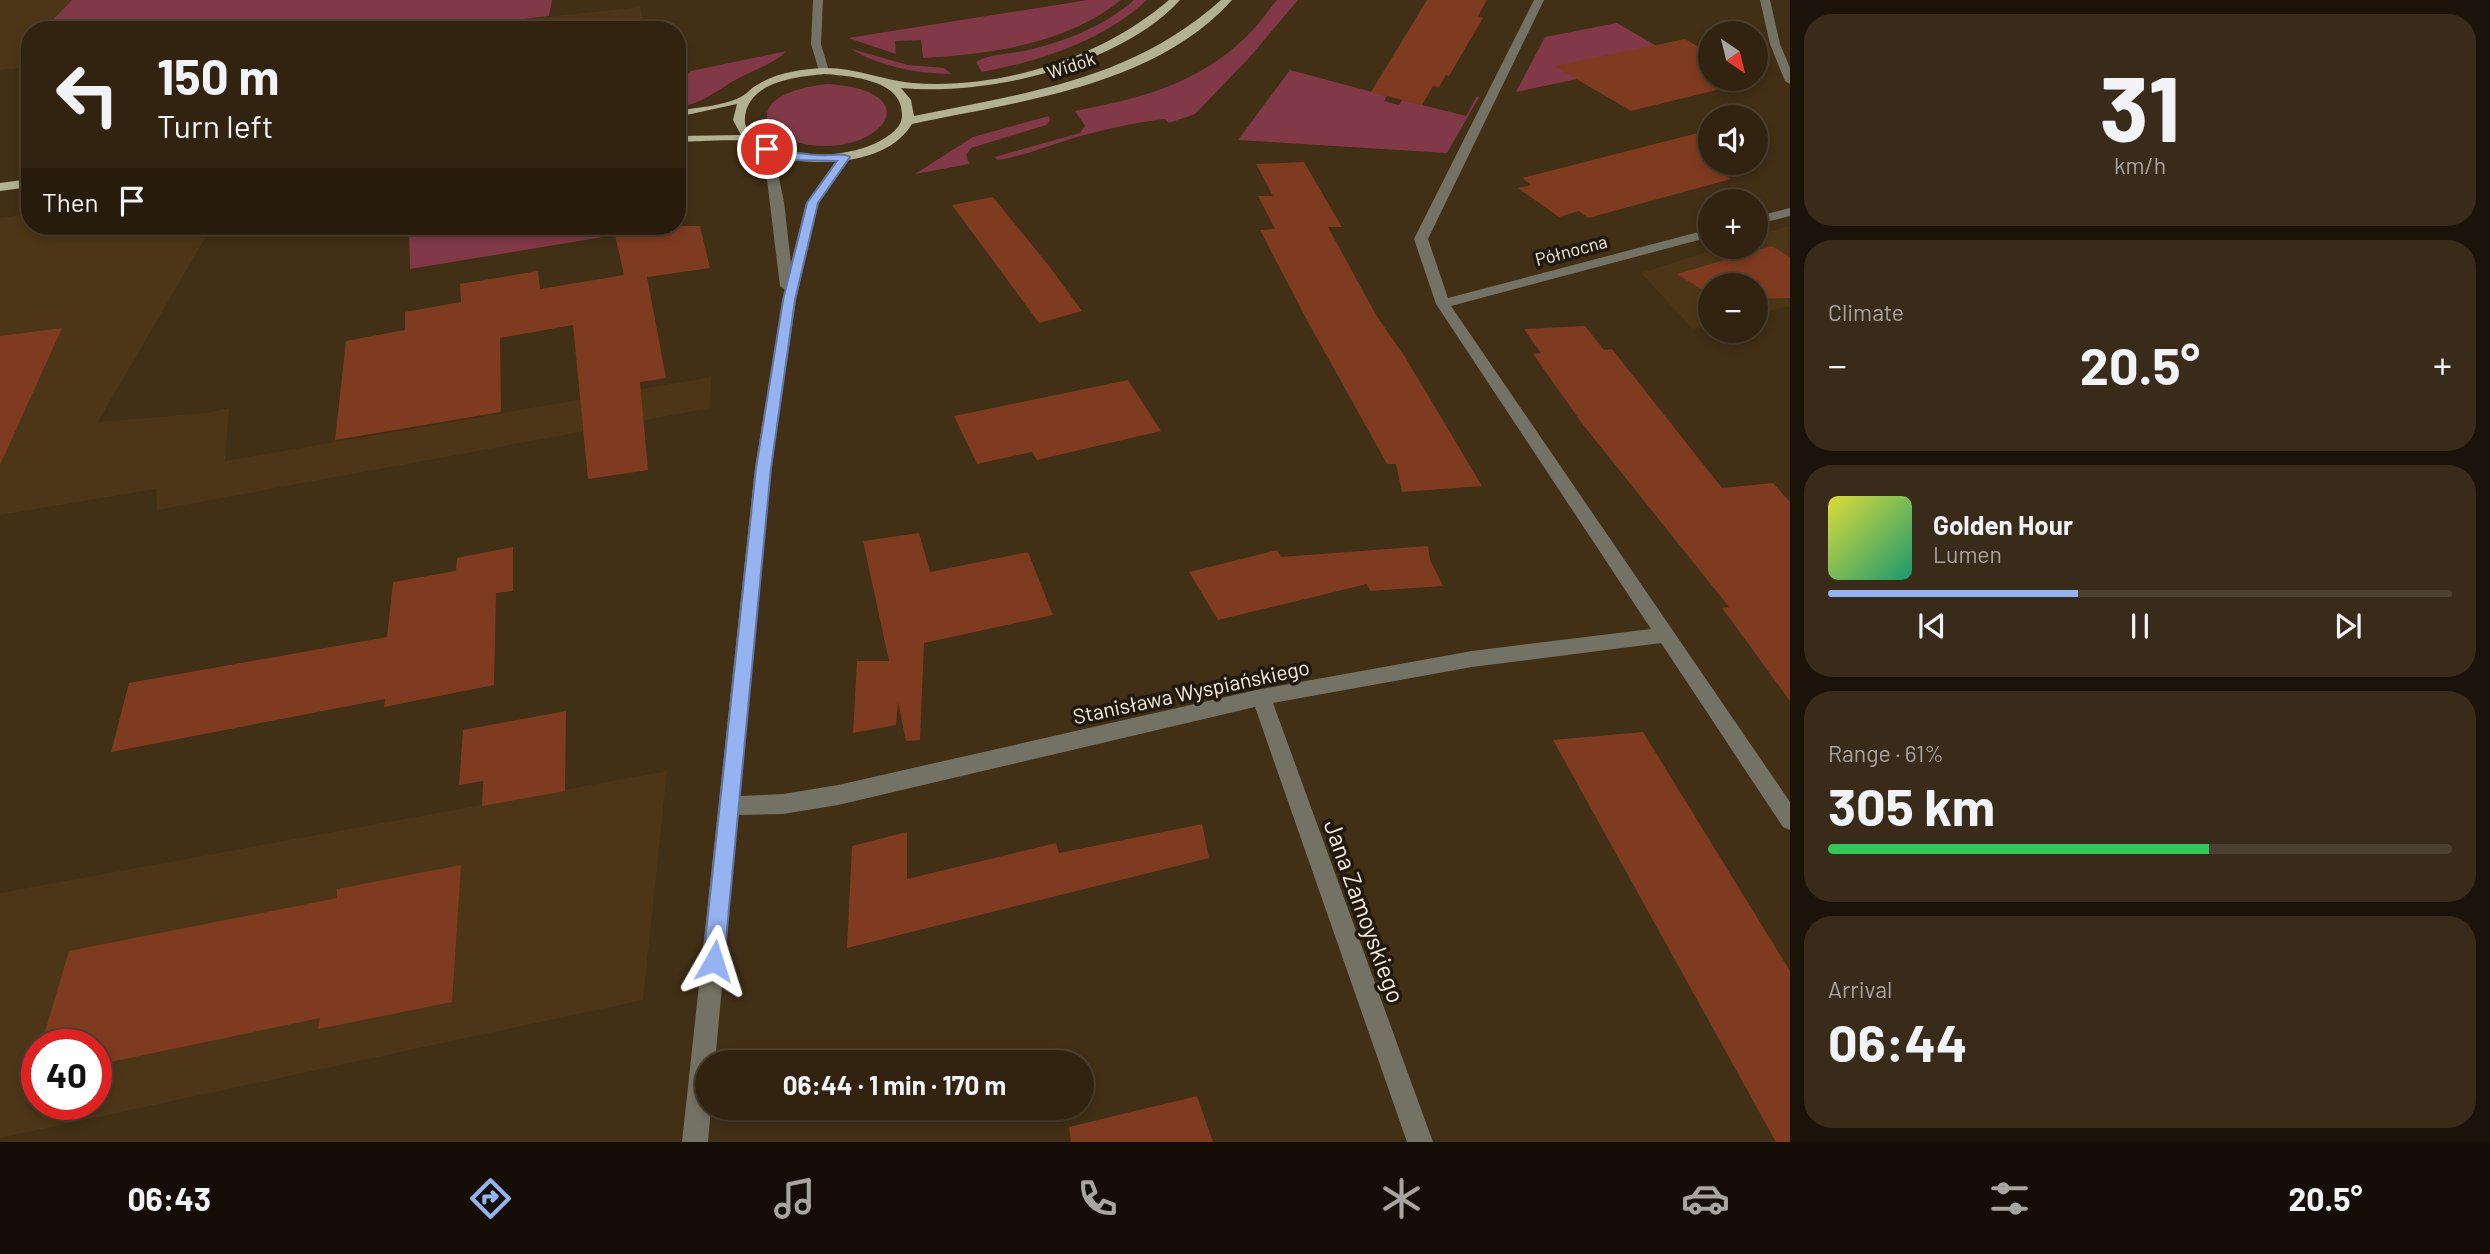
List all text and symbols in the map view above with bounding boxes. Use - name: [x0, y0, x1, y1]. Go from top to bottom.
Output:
- north arrow: [1698, 21, 1768, 91]
- map controls: [1698, 21, 1768, 343]
- text: 150 m: [157, 46, 279, 105]
- street label: Widok: [1044, 47, 1098, 83]
- icon: left: [42, 49, 133, 140]
- text: 31: [2099, 51, 2181, 160]
- button: sound: [1698, 105, 1768, 175]
- text: Turn left: [157, 106, 274, 144]
- pin: [737, 119, 797, 179]
- icon: arrive: [748, 130, 786, 168]
- text: km/h: [2114, 151, 2166, 179]
- icon: arrive: [113, 182, 151, 220]
- text: Then: [42, 186, 99, 217]
- button: +: [1698, 189, 1768, 259]
- street label: Północna: [1533, 230, 1609, 270]
- button: −: [1698, 273, 1768, 343]
- text: Climate: [1828, 298, 1904, 326]
- text: 20.5°: [2080, 333, 2200, 395]
- text: −: [1828, 341, 1847, 387]
- text: +: [2433, 341, 2452, 387]
- text: Golden Hour: [1933, 509, 2073, 540]
- text: Lumen: [1933, 540, 2002, 568]
- icon: previous: [1913, 607, 1951, 645]
- icon: pause: [2121, 607, 2159, 645]
- icon: next: [2329, 607, 2367, 645]
- street label: Stanisława Wyspiańskiego: [1070, 654, 1312, 728]
- text: Range · 61%: [1828, 739, 1944, 767]
- text: 305 km: [1828, 774, 1995, 836]
- street label: Jana Zamoyskiego: [1318, 816, 1412, 1006]
- position arrow: [677, 924, 751, 998]
- text: Arrival: [1828, 975, 1892, 1003]
- text: 06:44: [1828, 1010, 1967, 1072]
- speed limit sign: 40: [21, 1029, 112, 1120]
- text: 06:44 · 1 min · 170 m: [783, 1069, 1006, 1100]
- icon: directions: [466, 1174, 515, 1223]
- icon: music: [770, 1174, 819, 1223]
- icon: phone: [1073, 1174, 1122, 1223]
- icon: climate: [1377, 1174, 1426, 1223]
- icon: car: [1681, 1174, 1730, 1223]
- icon: filters: [1985, 1174, 2034, 1223]
- text: 06:43: [127, 1179, 211, 1217]
- text: 20.5°: [2288, 1179, 2363, 1217]

